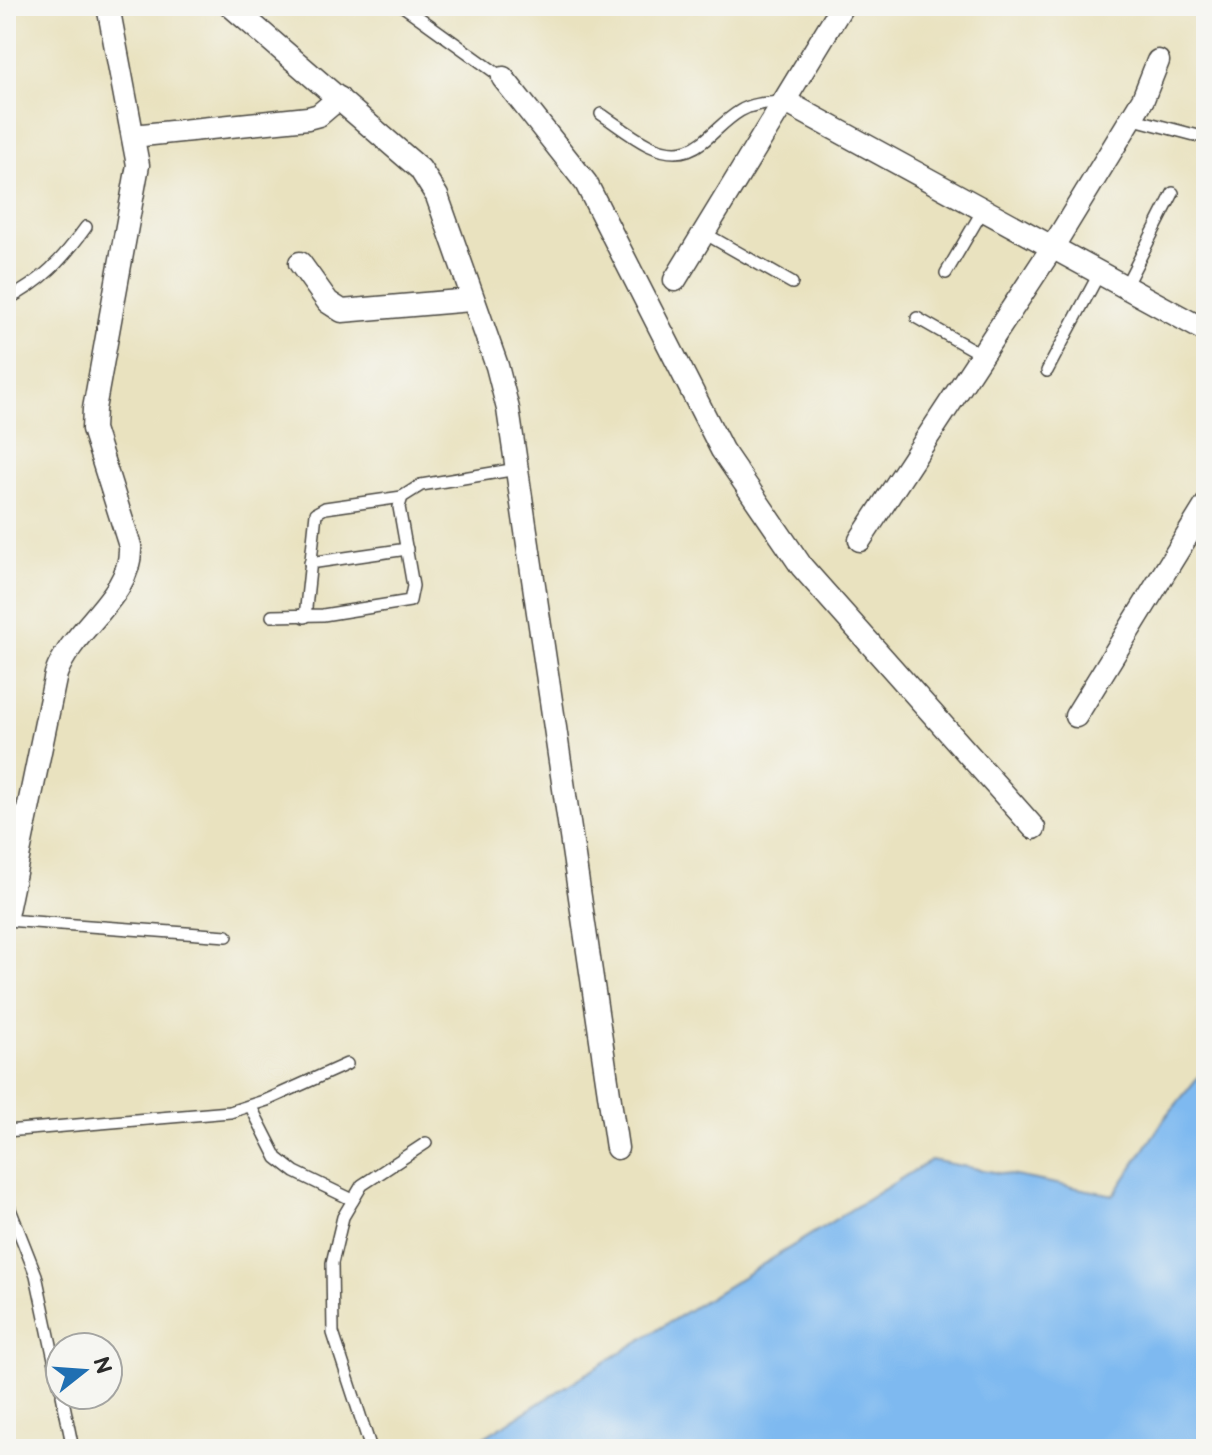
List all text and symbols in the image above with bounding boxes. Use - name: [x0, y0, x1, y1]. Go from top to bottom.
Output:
- north arrow: [44, 1331, 124, 1411]
- text: N: [86, 1354, 117, 1377]

